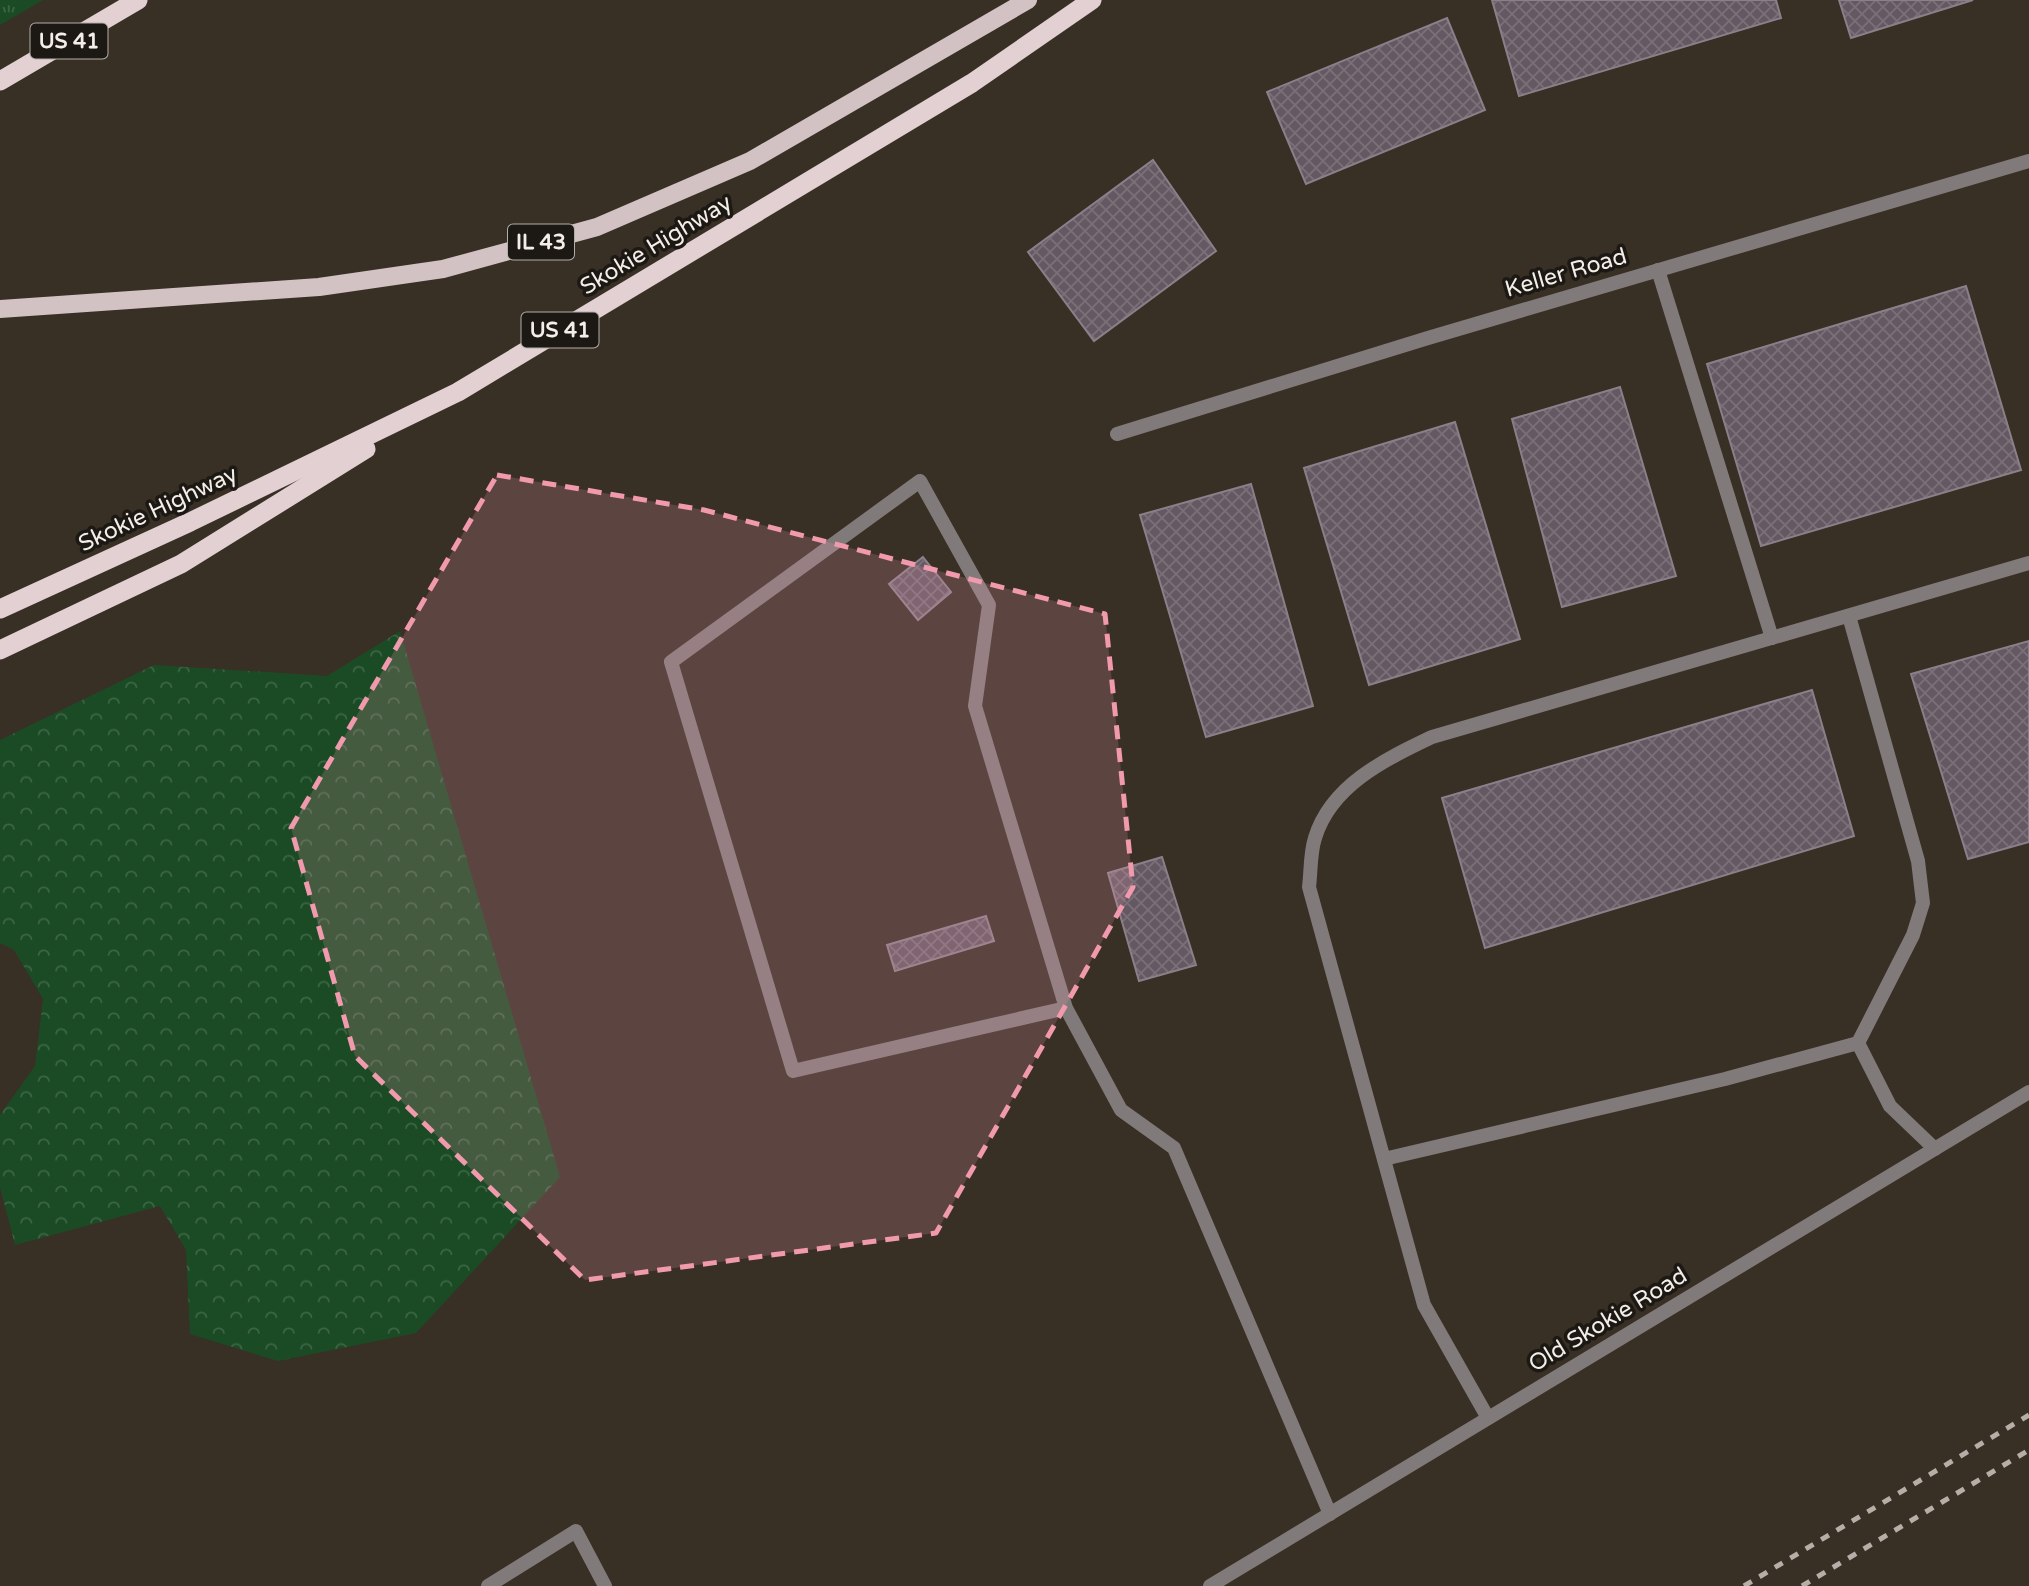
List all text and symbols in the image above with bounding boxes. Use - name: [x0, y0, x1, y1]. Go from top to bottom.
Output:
- road number: US 41: [31, 23, 108, 58]
- street label: Skokie Highway: [575, 189, 737, 301]
- road number: IL 43: [508, 224, 574, 260]
- street label: Keller Road: [1502, 242, 1630, 304]
- road number: US 41: [522, 312, 598, 348]
- street label: Skokie Highway: [74, 460, 242, 558]
- street label: Old Skokie Road: [1524, 1262, 1692, 1378]

